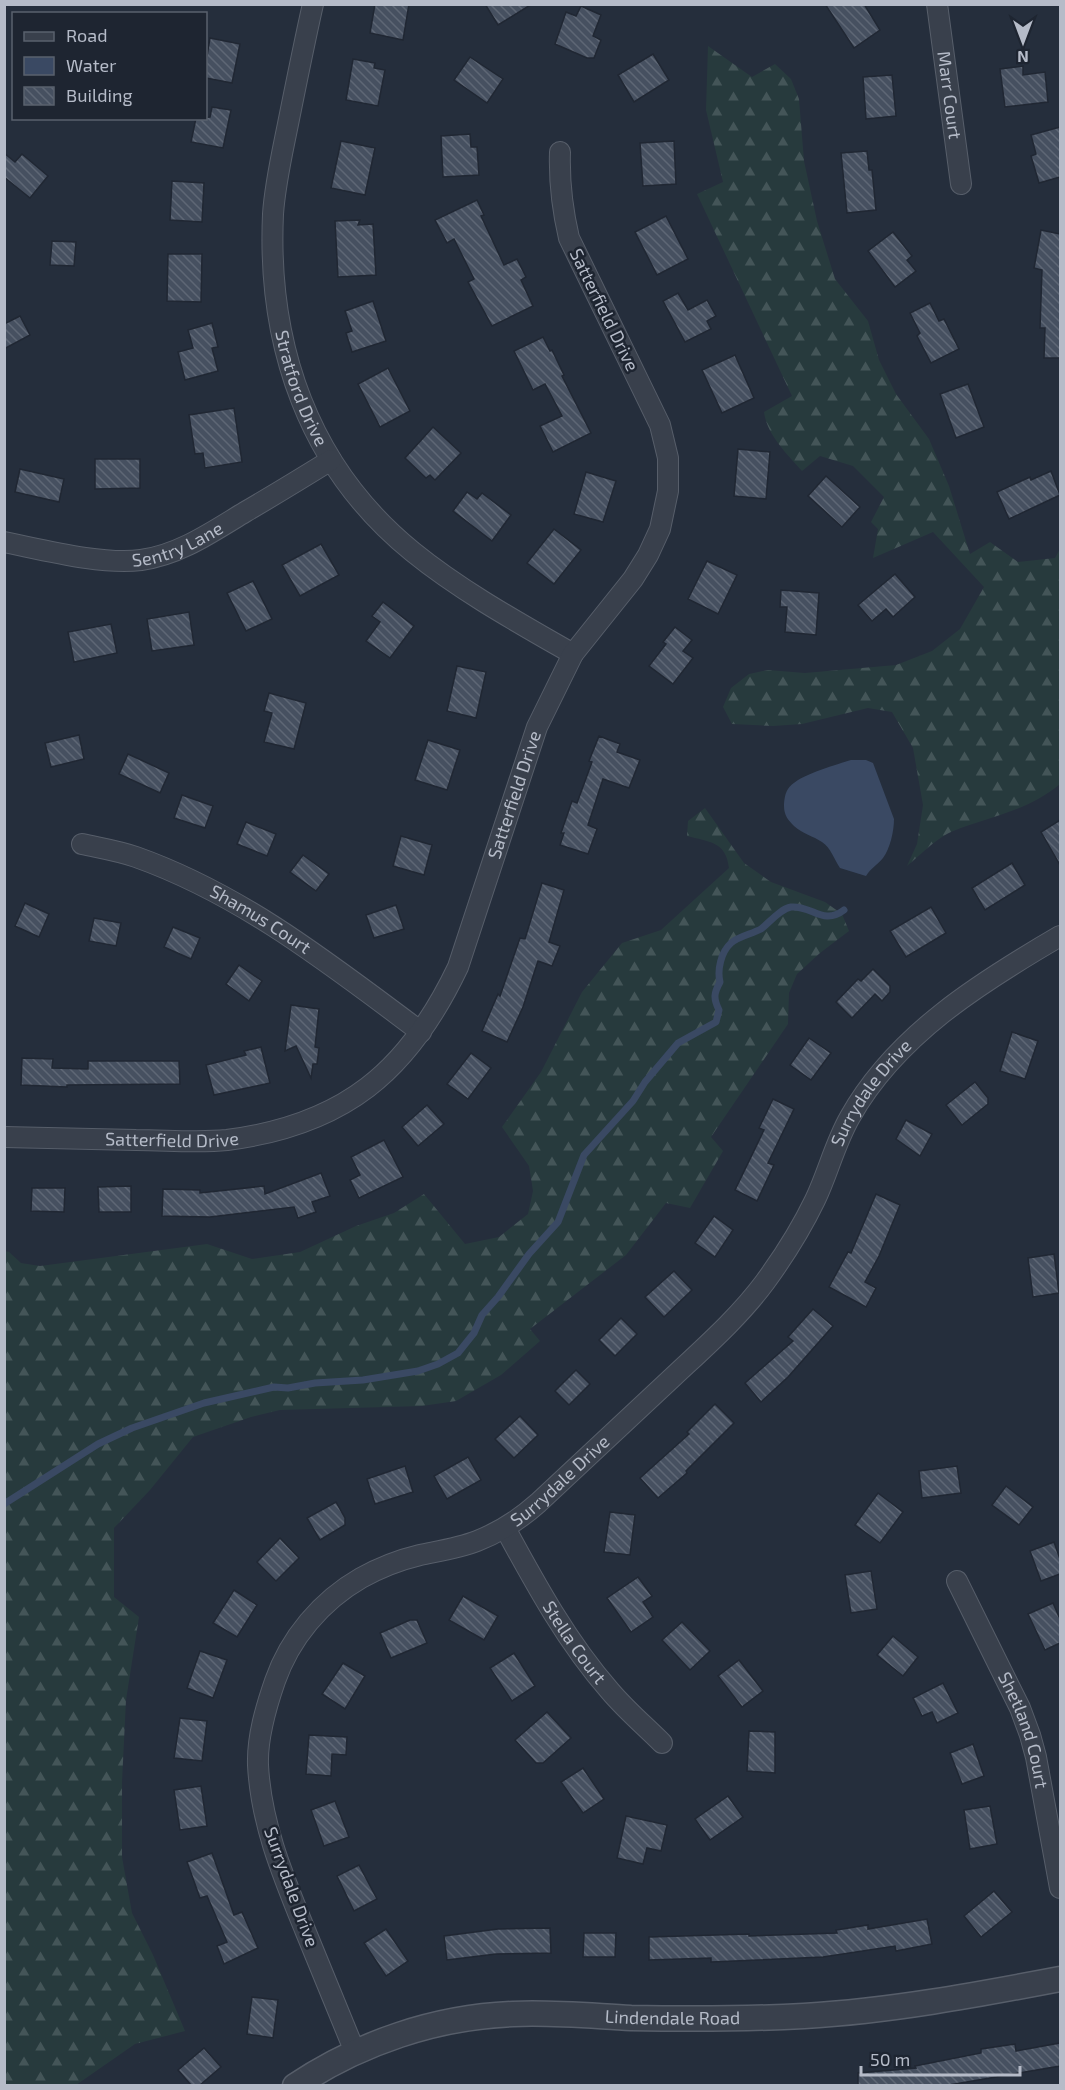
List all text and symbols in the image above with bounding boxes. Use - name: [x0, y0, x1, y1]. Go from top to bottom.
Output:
- legend: [12, 12, 207, 120]
- north arrow: [993, 12, 1053, 72]
- text: Road: [66, 24, 107, 46]
- text: N: [1017, 48, 1029, 67]
- street label: Marr Court: [933, 50, 967, 141]
- text: Water: [66, 54, 116, 76]
- text: Building: [66, 84, 133, 106]
- street label: Satterfield Drive: [566, 245, 644, 374]
- street label: Stratford Drive: [271, 328, 333, 450]
- street label: Sentry Lane: [131, 516, 226, 571]
- street label: Satterfield Drive: [482, 728, 545, 862]
- street label: Shamus Court: [207, 879, 316, 958]
- street label: Surrydale Drive: [825, 1034, 915, 1149]
- street label: Satterfield Drive: [105, 1126, 240, 1151]
- street label: Surrydale Drive: [506, 1430, 614, 1531]
- street label: Stella Court: [539, 1597, 611, 1688]
- street label: Shetland Court: [994, 1668, 1054, 1790]
- street label: Surrydale Drive: [260, 1824, 324, 1950]
- street label: Lindendale Road: [604, 2004, 740, 2029]
- scale bar: [861, 2039, 1020, 2077]
- text: 50 m: [870, 2048, 910, 2070]

